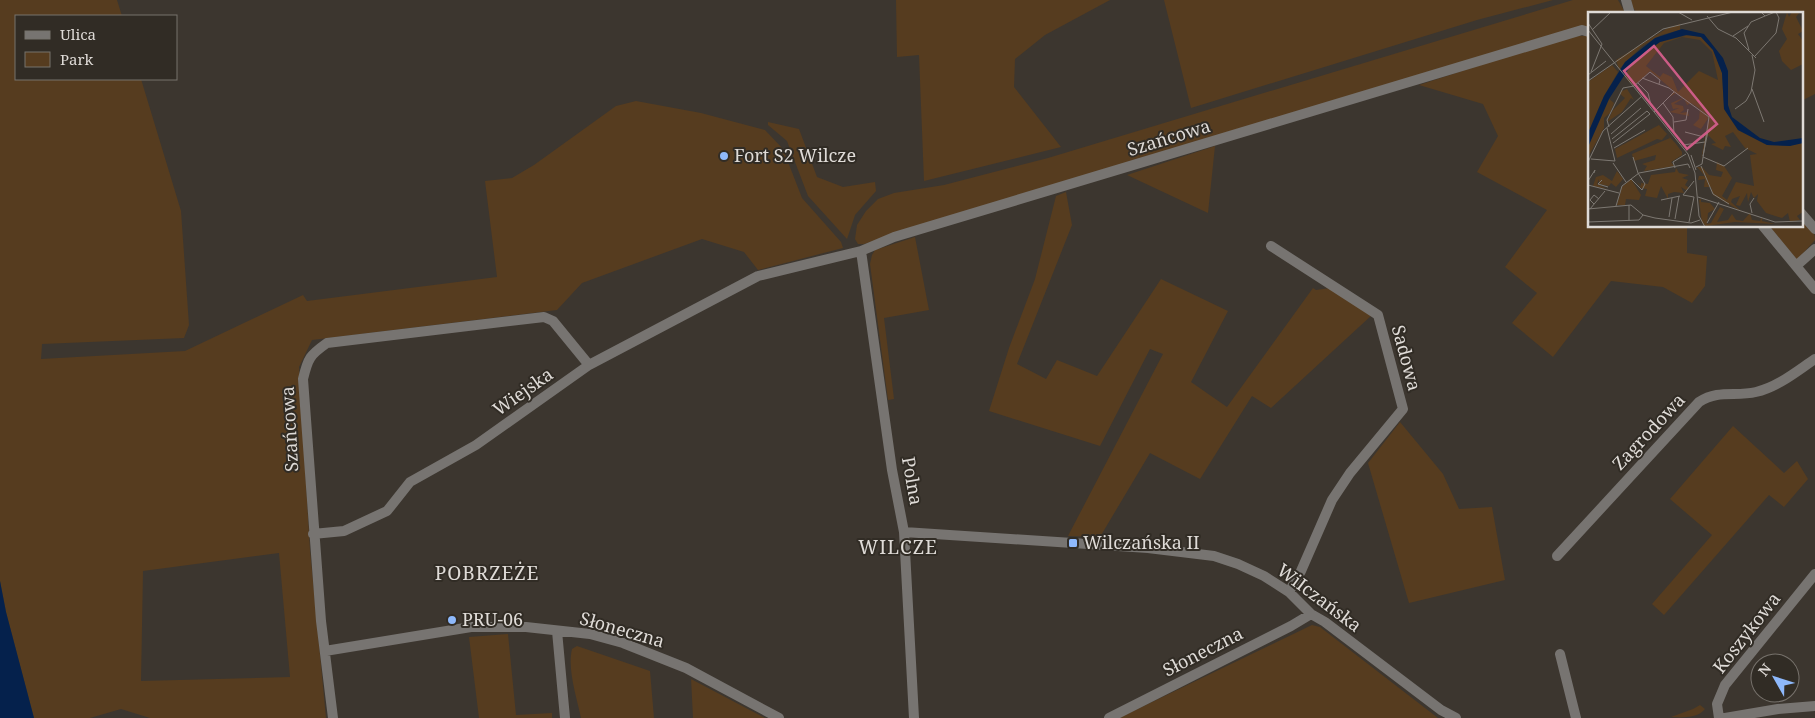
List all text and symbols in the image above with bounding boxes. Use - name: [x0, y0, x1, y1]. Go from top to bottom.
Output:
- inset map: [1588, 12, 1802, 228]
- legend: [15, 15, 178, 80]
- text: Ulica: [60, 24, 96, 44]
- text: Park: [60, 49, 94, 69]
- street label: Szańcowa: [1124, 113, 1213, 161]
- place label: Fort S2 Wilcze: [734, 143, 856, 167]
- marker: Fort S2 Wilcze: [718, 150, 730, 162]
- street label: Sadowa: [1387, 322, 1427, 393]
- street label: Wiejska: [488, 362, 557, 421]
- street label: Szańcowa: [275, 386, 303, 472]
- street label: Zagrodowa: [1607, 388, 1690, 475]
- street label: Polna: [897, 455, 929, 507]
- place label: Wilczańska II: [1083, 530, 1200, 554]
- district label: WILCZE: [858, 534, 938, 560]
- marker: Wilczańska II: [1067, 537, 1079, 549]
- street label: WiIczańska: [1273, 558, 1367, 637]
- district label: POBRZEŻE: [435, 560, 539, 586]
- street label: Koszykowa: [1707, 587, 1785, 678]
- street label: Słoneczna: [577, 606, 667, 653]
- place label: PRU-06: [462, 607, 523, 631]
- marker: PRU-06: [446, 614, 458, 626]
- street label: Słoneczna: [1158, 621, 1247, 682]
- north arrow: [1750, 653, 1800, 703]
- text: N: [1754, 659, 1775, 680]

